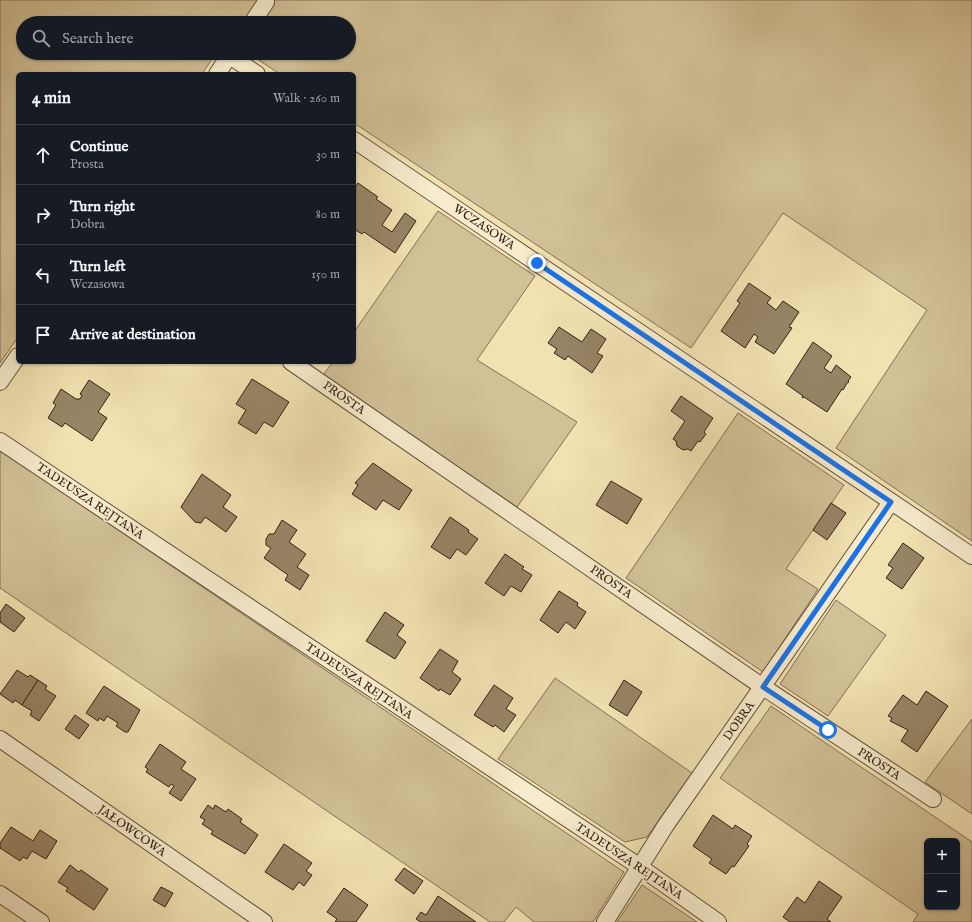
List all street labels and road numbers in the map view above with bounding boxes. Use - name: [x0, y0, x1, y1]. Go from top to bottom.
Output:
- street label: WCZASOWA: [450, 201, 519, 254]
- street label: PROSTA: [320, 378, 369, 419]
- street label: TADEUSZA REJTANA: [33, 459, 147, 544]
- street label: PROSTA: [587, 562, 636, 603]
- street label: TADEUSZA REJTANA: [302, 639, 416, 724]
- street label: DOBRA: [720, 698, 758, 744]
- street label: PROSTA: [855, 745, 904, 784]
- street label: JAŁOWCOWA: [93, 801, 170, 861]
- street label: TADEUSZA REJTANA: [572, 819, 686, 904]

